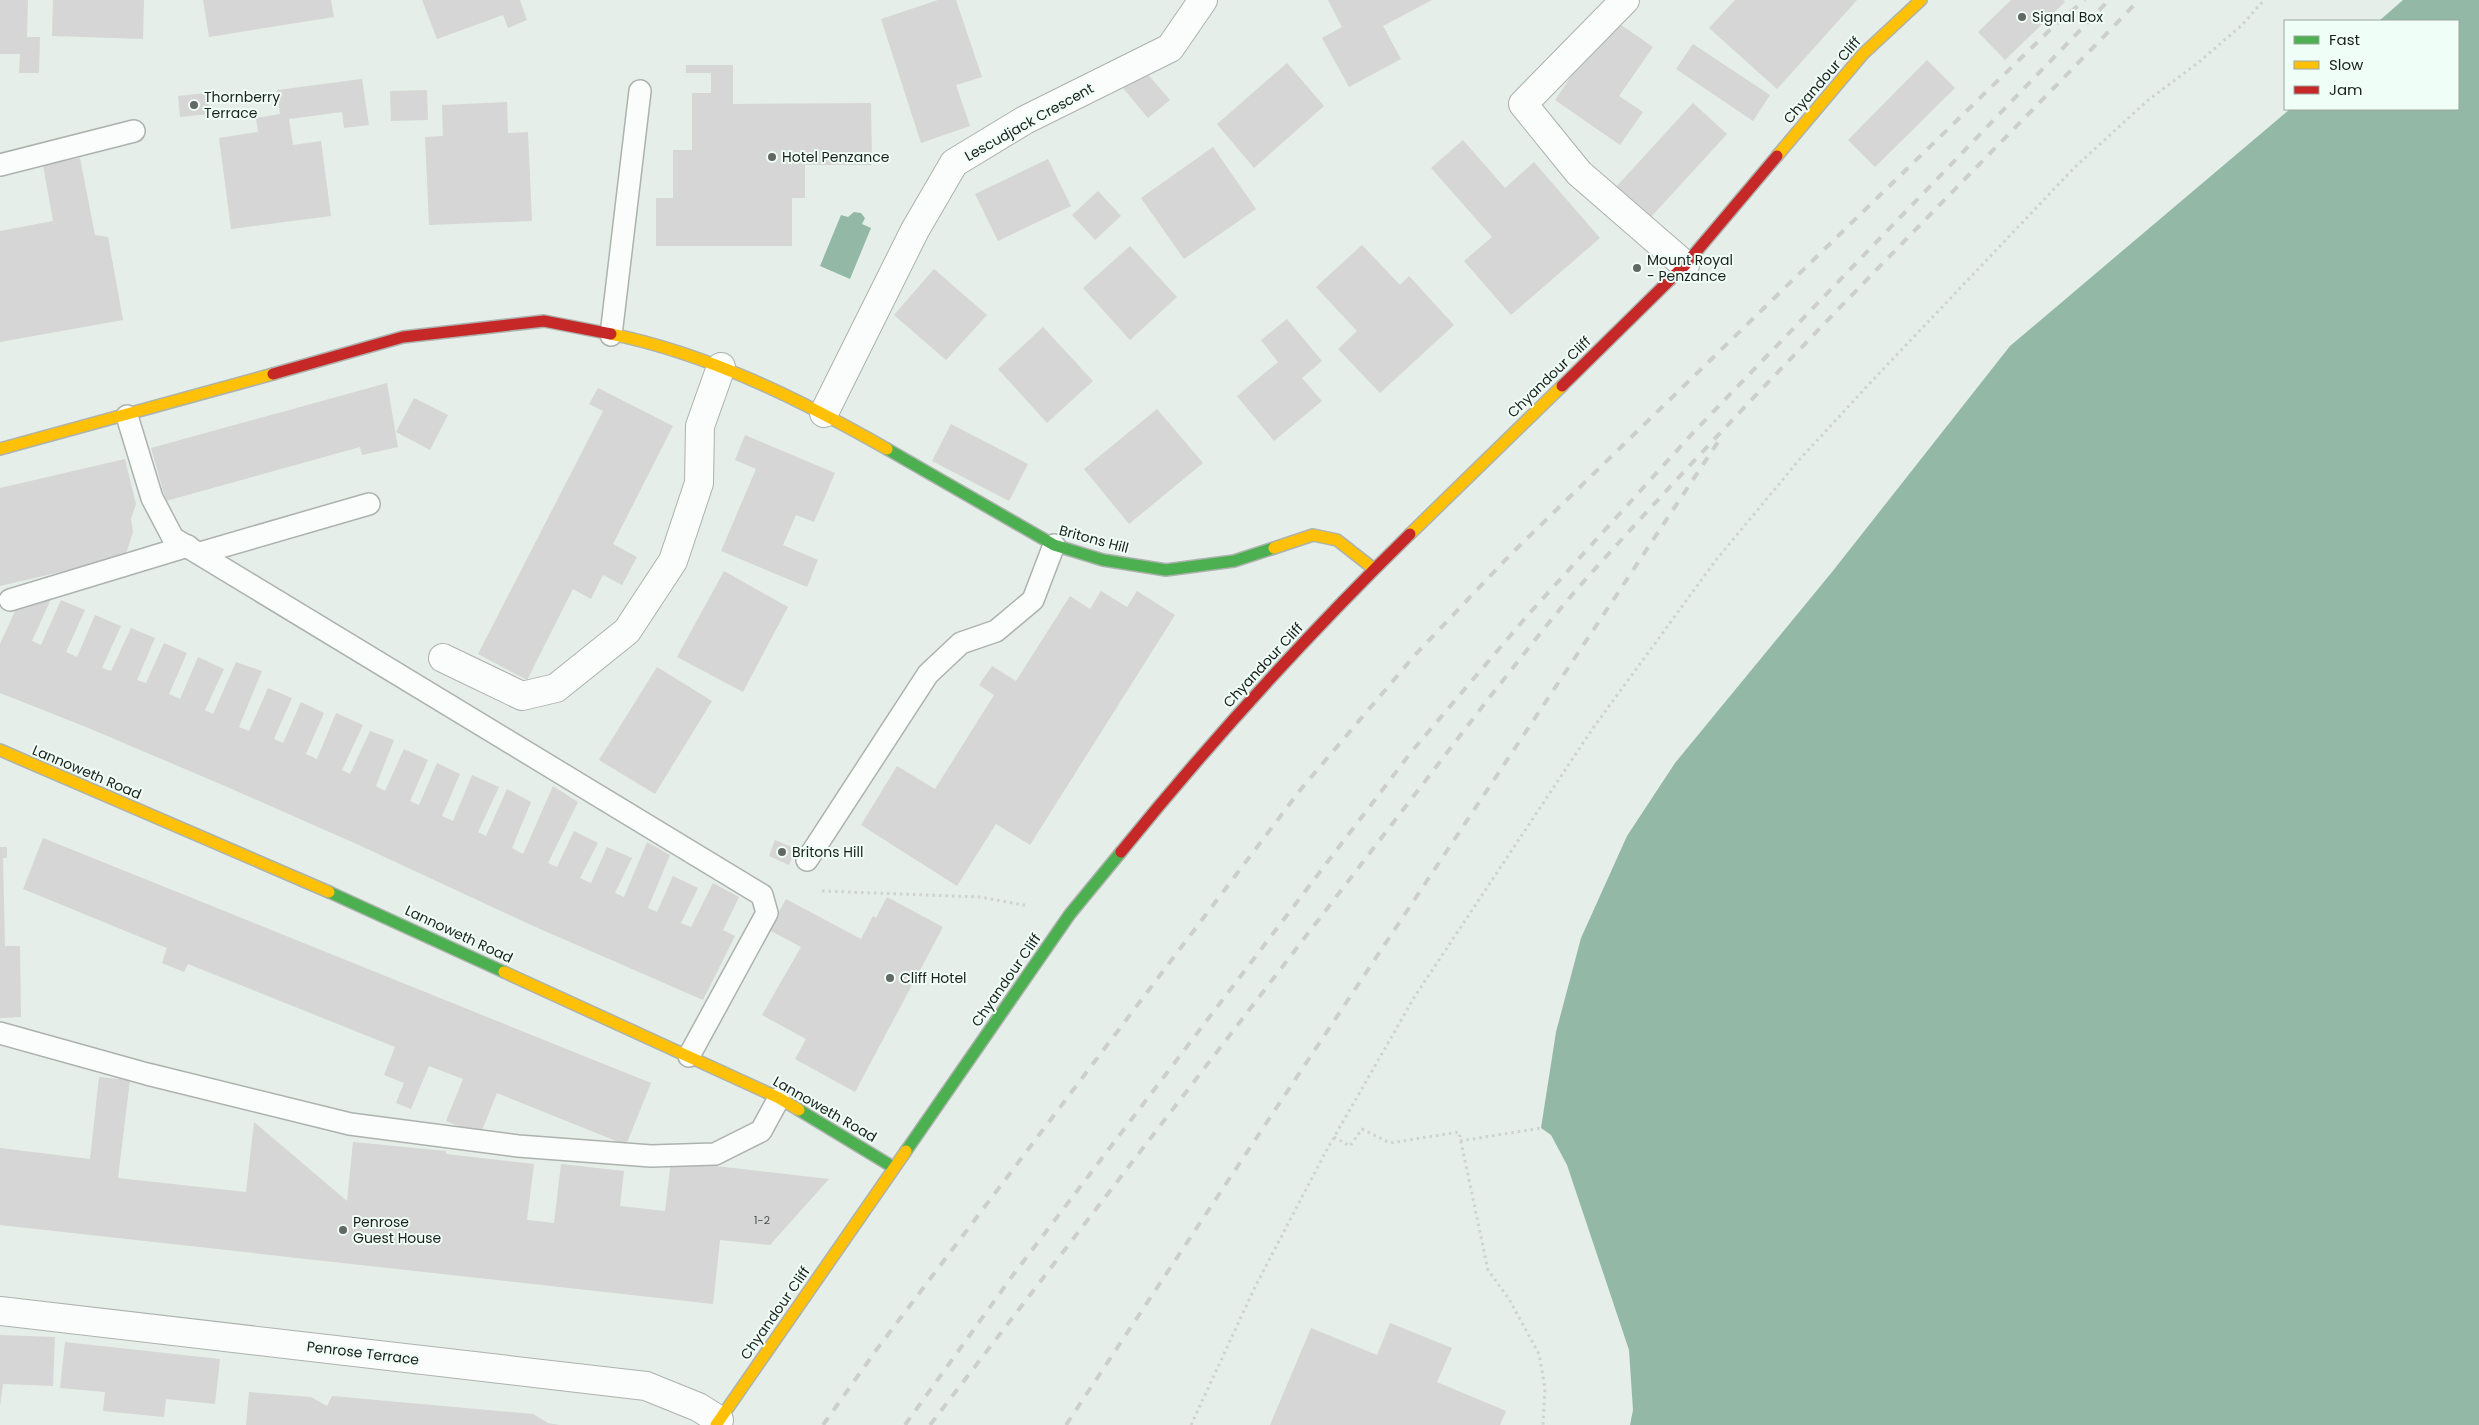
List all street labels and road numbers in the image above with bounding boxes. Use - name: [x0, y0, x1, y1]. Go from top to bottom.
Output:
- street label: Chyandour Cliff: [1779, 32, 1866, 128]
- street label: Lescudjack Crescent: [961, 78, 1097, 166]
- street label: Chyandour Cliff: [1503, 332, 1596, 422]
- street label: Britons Hill: [1057, 520, 1131, 558]
- street label: Chyandour Cliff: [1218, 618, 1308, 712]
- street label: Lannoweth Road: [29, 740, 145, 804]
- street label: Lannoweth Road: [402, 900, 516, 968]
- street label: Chyandour Cliff: [966, 929, 1046, 1031]
- street label: Lannoweth Road: [769, 1071, 881, 1147]
- street label: Chyandour Cliff: [735, 1262, 815, 1364]
- street label: Penrose Terrace: [306, 1336, 421, 1370]

